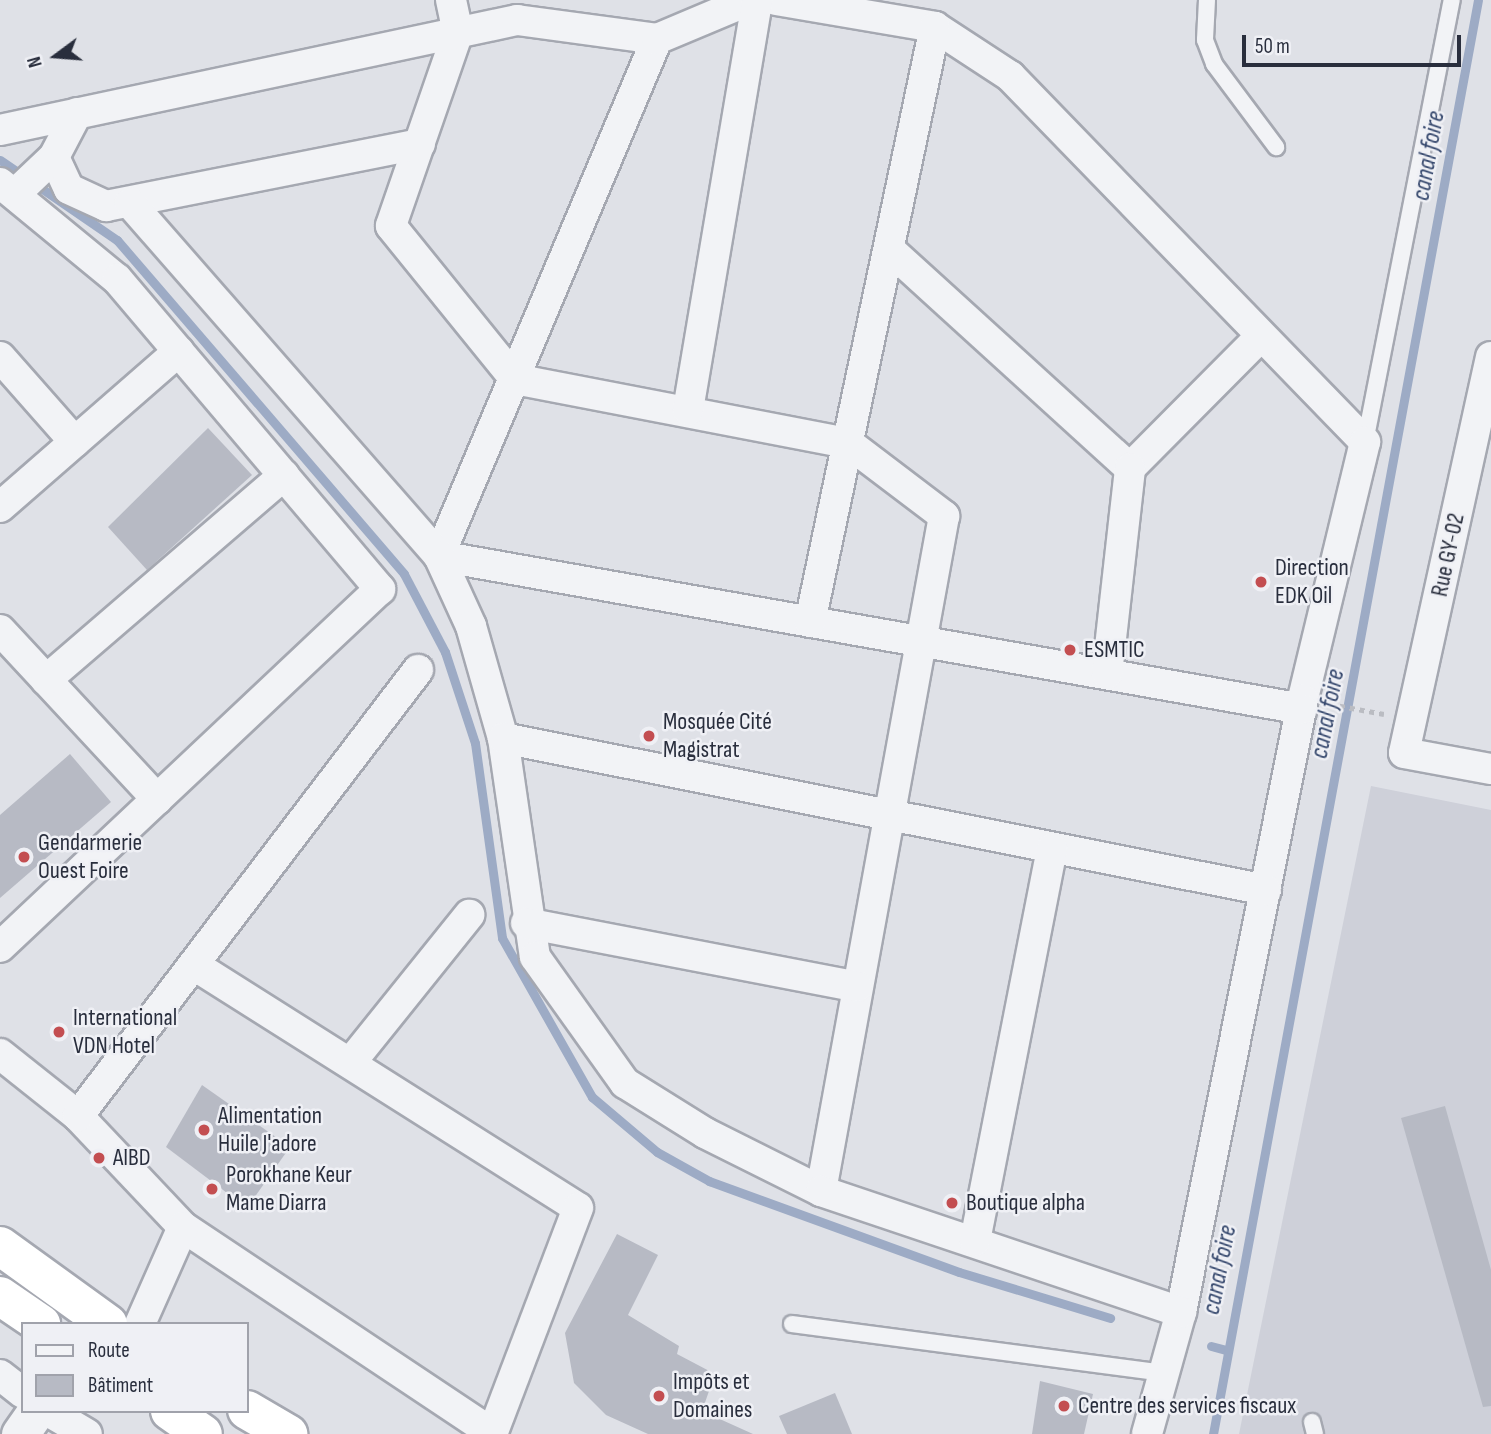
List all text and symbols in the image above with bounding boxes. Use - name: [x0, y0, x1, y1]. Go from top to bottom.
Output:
- north arrow: [21, 21, 91, 91]
- scale bar: [1246, 21, 1465, 65]
- text: 50 m: [1255, 34, 1290, 59]
- text: N: [23, 54, 48, 70]
- water label: canal foire: [1406, 109, 1452, 203]
- street label: Rue GY-02: [1425, 511, 1471, 599]
- place label: Direction EDK Oil: [1275, 554, 1349, 610]
- marker: Direction EDK Oil: [1253, 574, 1269, 590]
- place label: ESMTIC: [1084, 636, 1145, 664]
- marker: ESMTIC: [1062, 642, 1078, 658]
- water label: canal foire: [1304, 667, 1352, 761]
- place label: Mosquée Cité Magistrat: [663, 708, 772, 764]
- marker: Mosquée Cité Magistrat: [641, 728, 657, 744]
- place label: Gendarmerie Ouest Foire: [38, 829, 142, 885]
- marker: Gendarmerie Ouest Foire: [16, 849, 32, 865]
- place label: International VDN Hotel: [73, 1004, 177, 1060]
- marker: International VDN Hotel: [51, 1024, 67, 1040]
- place label: Alimentation Huile J'adore: [218, 1102, 322, 1158]
- marker: Alimentation Huile J'adore: [196, 1122, 212, 1138]
- place label: AIBD: [113, 1144, 151, 1172]
- marker: AIBD: [91, 1150, 107, 1166]
- place label: Porokhane Keur Mame Diarra: [226, 1161, 352, 1217]
- marker: Porokhane Keur Mame Diarra: [204, 1181, 220, 1197]
- place label: Boutique alpha: [966, 1189, 1085, 1217]
- marker: Boutique alpha: [944, 1195, 960, 1211]
- water label: canal foire: [1196, 1223, 1244, 1317]
- legend: [21, 1322, 248, 1413]
- text: Route: [88, 1338, 130, 1363]
- place label: Impôts et Domaines: [673, 1368, 752, 1424]
- text: Bâtiment: [88, 1373, 153, 1398]
- marker: Impôts et Domaines: [651, 1388, 667, 1404]
- place label: Centre des services fiscaux: [1078, 1392, 1296, 1420]
- marker: Centre des services fiscaux: [1056, 1398, 1072, 1414]

